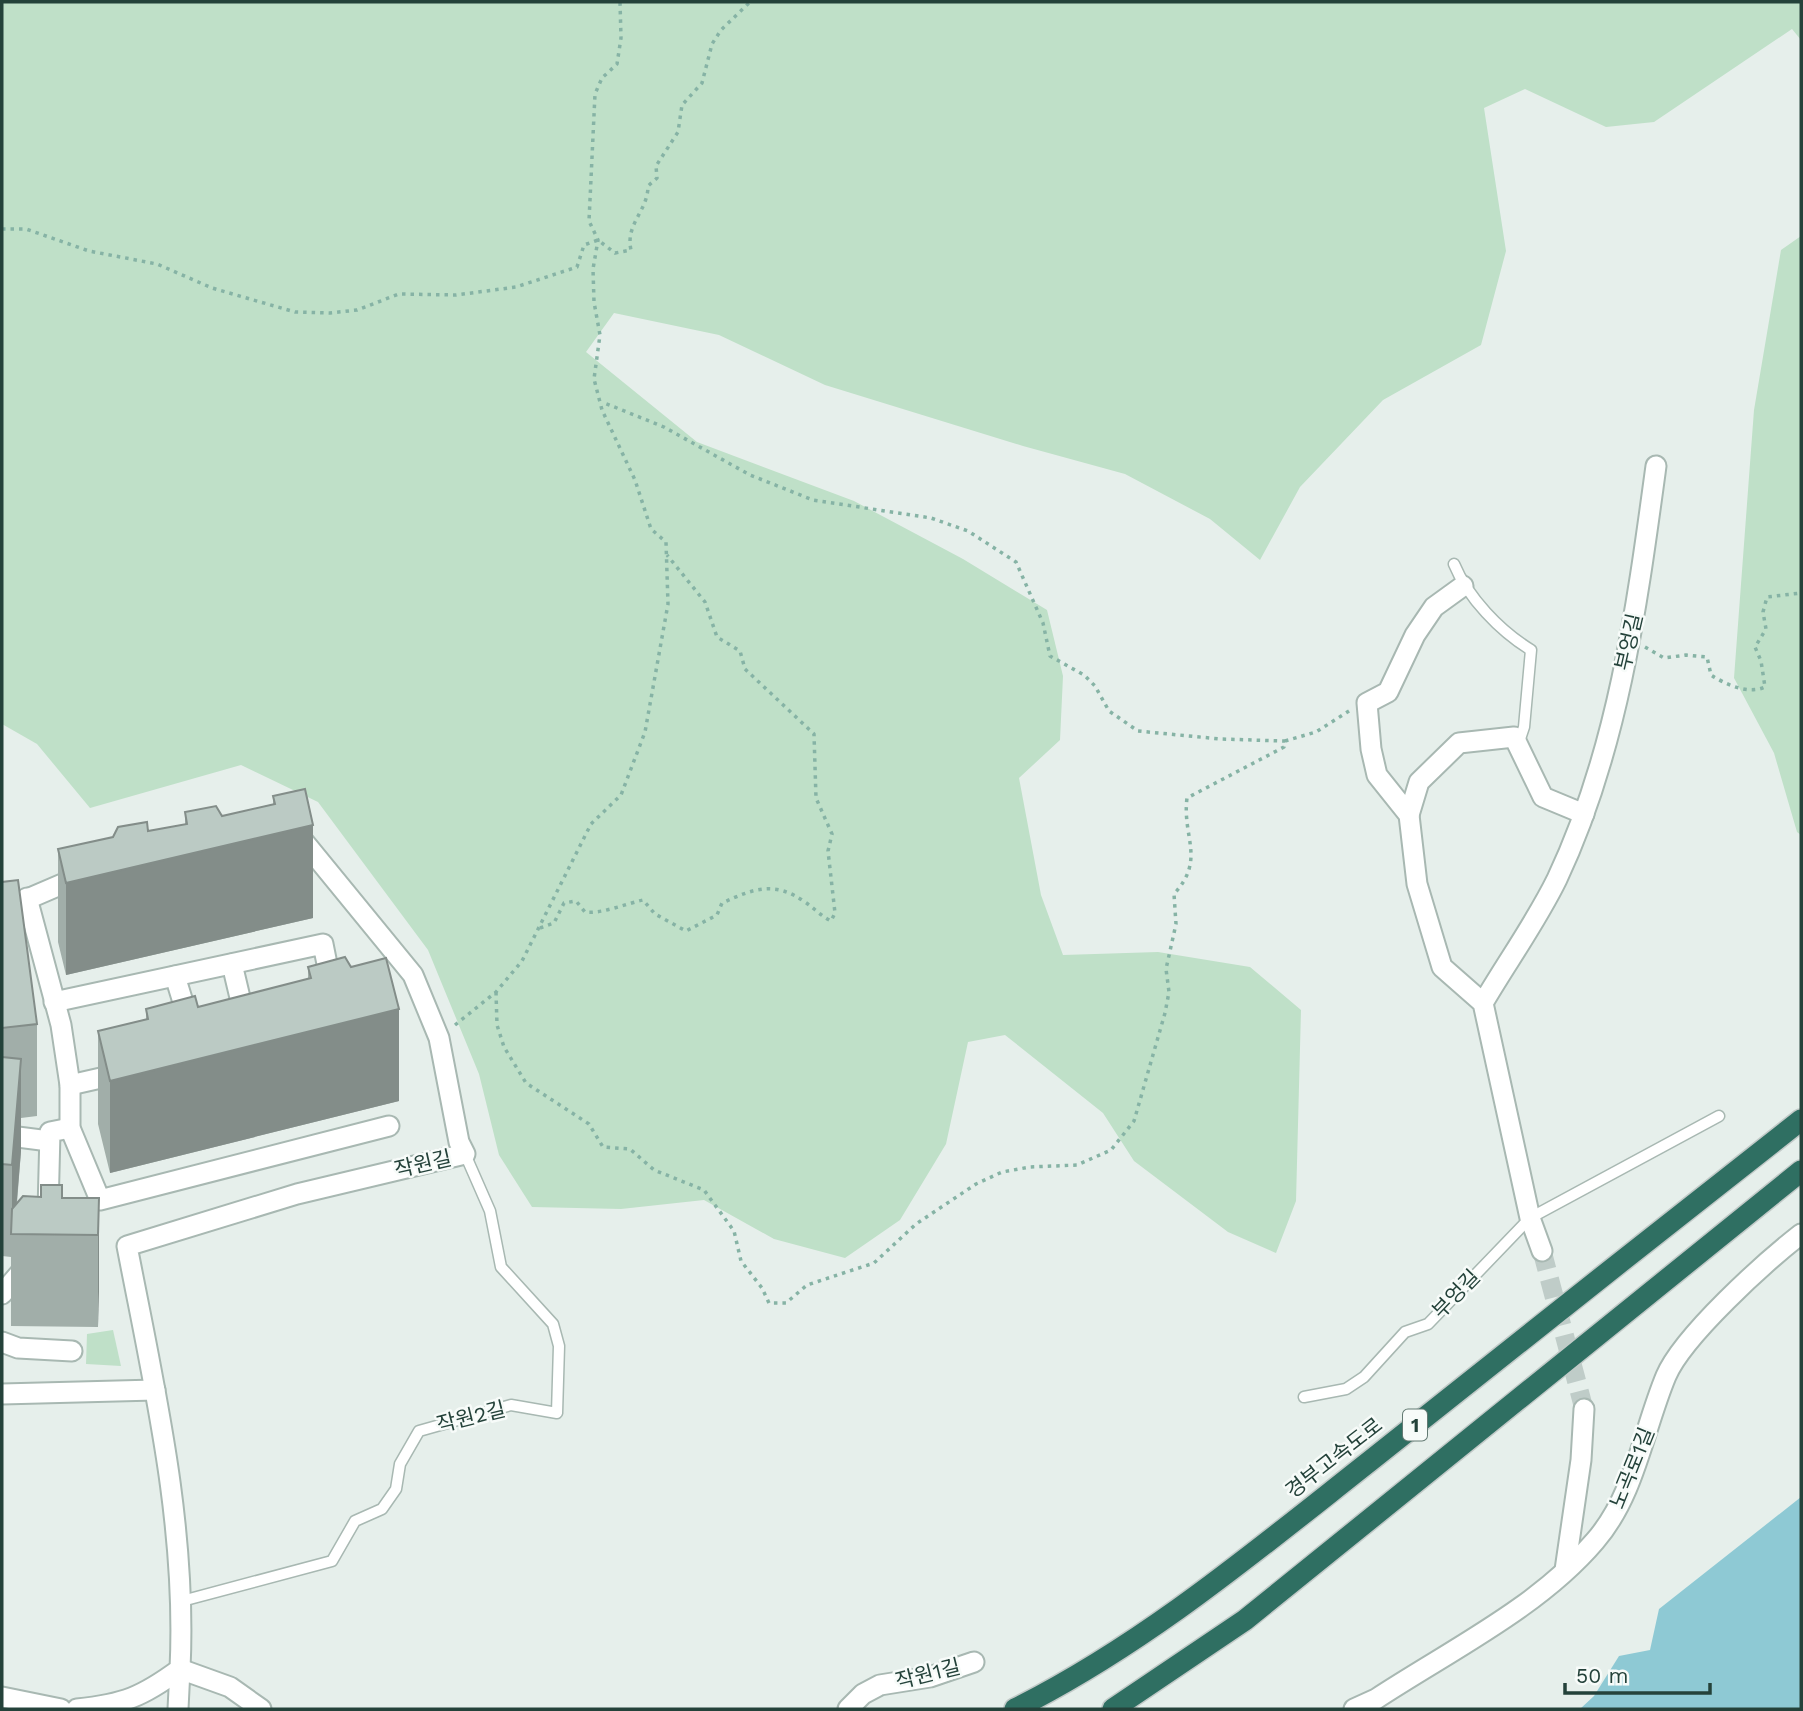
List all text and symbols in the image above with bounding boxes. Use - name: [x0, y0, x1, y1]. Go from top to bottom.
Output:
- street label: 부엉길: [1610, 611, 1647, 673]
- street label: 작원길: [392, 1145, 454, 1182]
- street label: 부엉길: [1427, 1264, 1485, 1323]
- street label: 작원2길: [434, 1396, 508, 1437]
- road number: 1: [1403, 1410, 1427, 1441]
- street label: 경부고속도로: [1280, 1412, 1387, 1503]
- street label: 노곡로1길: [1604, 1424, 1659, 1512]
- scale bar: [1565, 1652, 1710, 1696]
- street label: 작원1길: [893, 1653, 963, 1694]
- text: 50 m: [1576, 1663, 1628, 1688]

